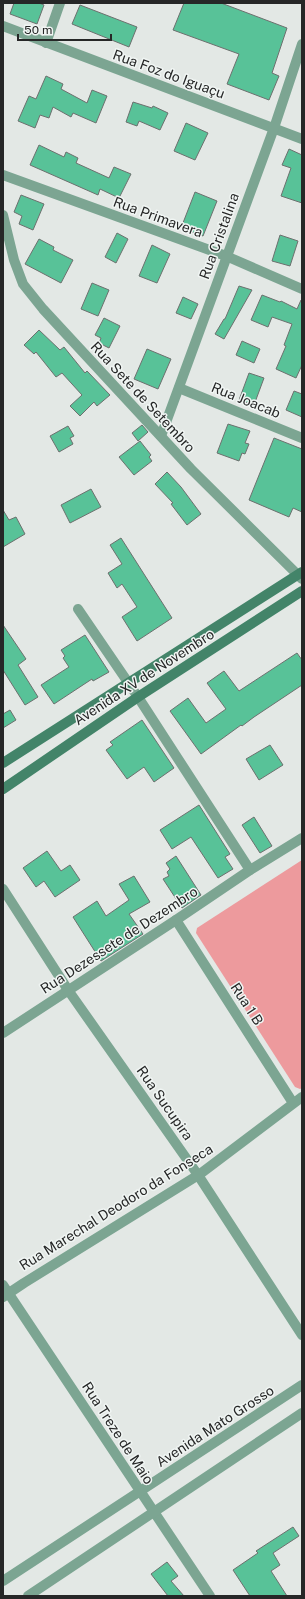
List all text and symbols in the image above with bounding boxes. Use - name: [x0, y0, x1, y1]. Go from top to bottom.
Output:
- scale bar: [18, 16, 111, 42]
- text: 50 m: [24, 23, 52, 37]
- street label: Rua Foz do Iguaçu: [111, 46, 227, 102]
- street label: Rua Cristalina: [196, 191, 242, 281]
- street label: Rua Primavera: [111, 193, 205, 241]
- street label: Rua Sete de Setembro: [88, 338, 198, 456]
- street label: Rua Joacab: [209, 379, 283, 421]
- street label: Avenida XV de Novembro: [71, 626, 217, 728]
- street label: Rua Dezessete de Dezembro: [37, 883, 201, 997]
- street label: Rua 1 B: [227, 980, 267, 1028]
- street label: Rua Sucupira: [134, 1063, 196, 1143]
- street label: Rua Marechal Deodoro da Fonseca: [16, 1141, 216, 1273]
- street label: Rua Treze de Maio: [79, 1379, 157, 1487]
- street label: Avenida Mato Grosso: [153, 1382, 277, 1470]

